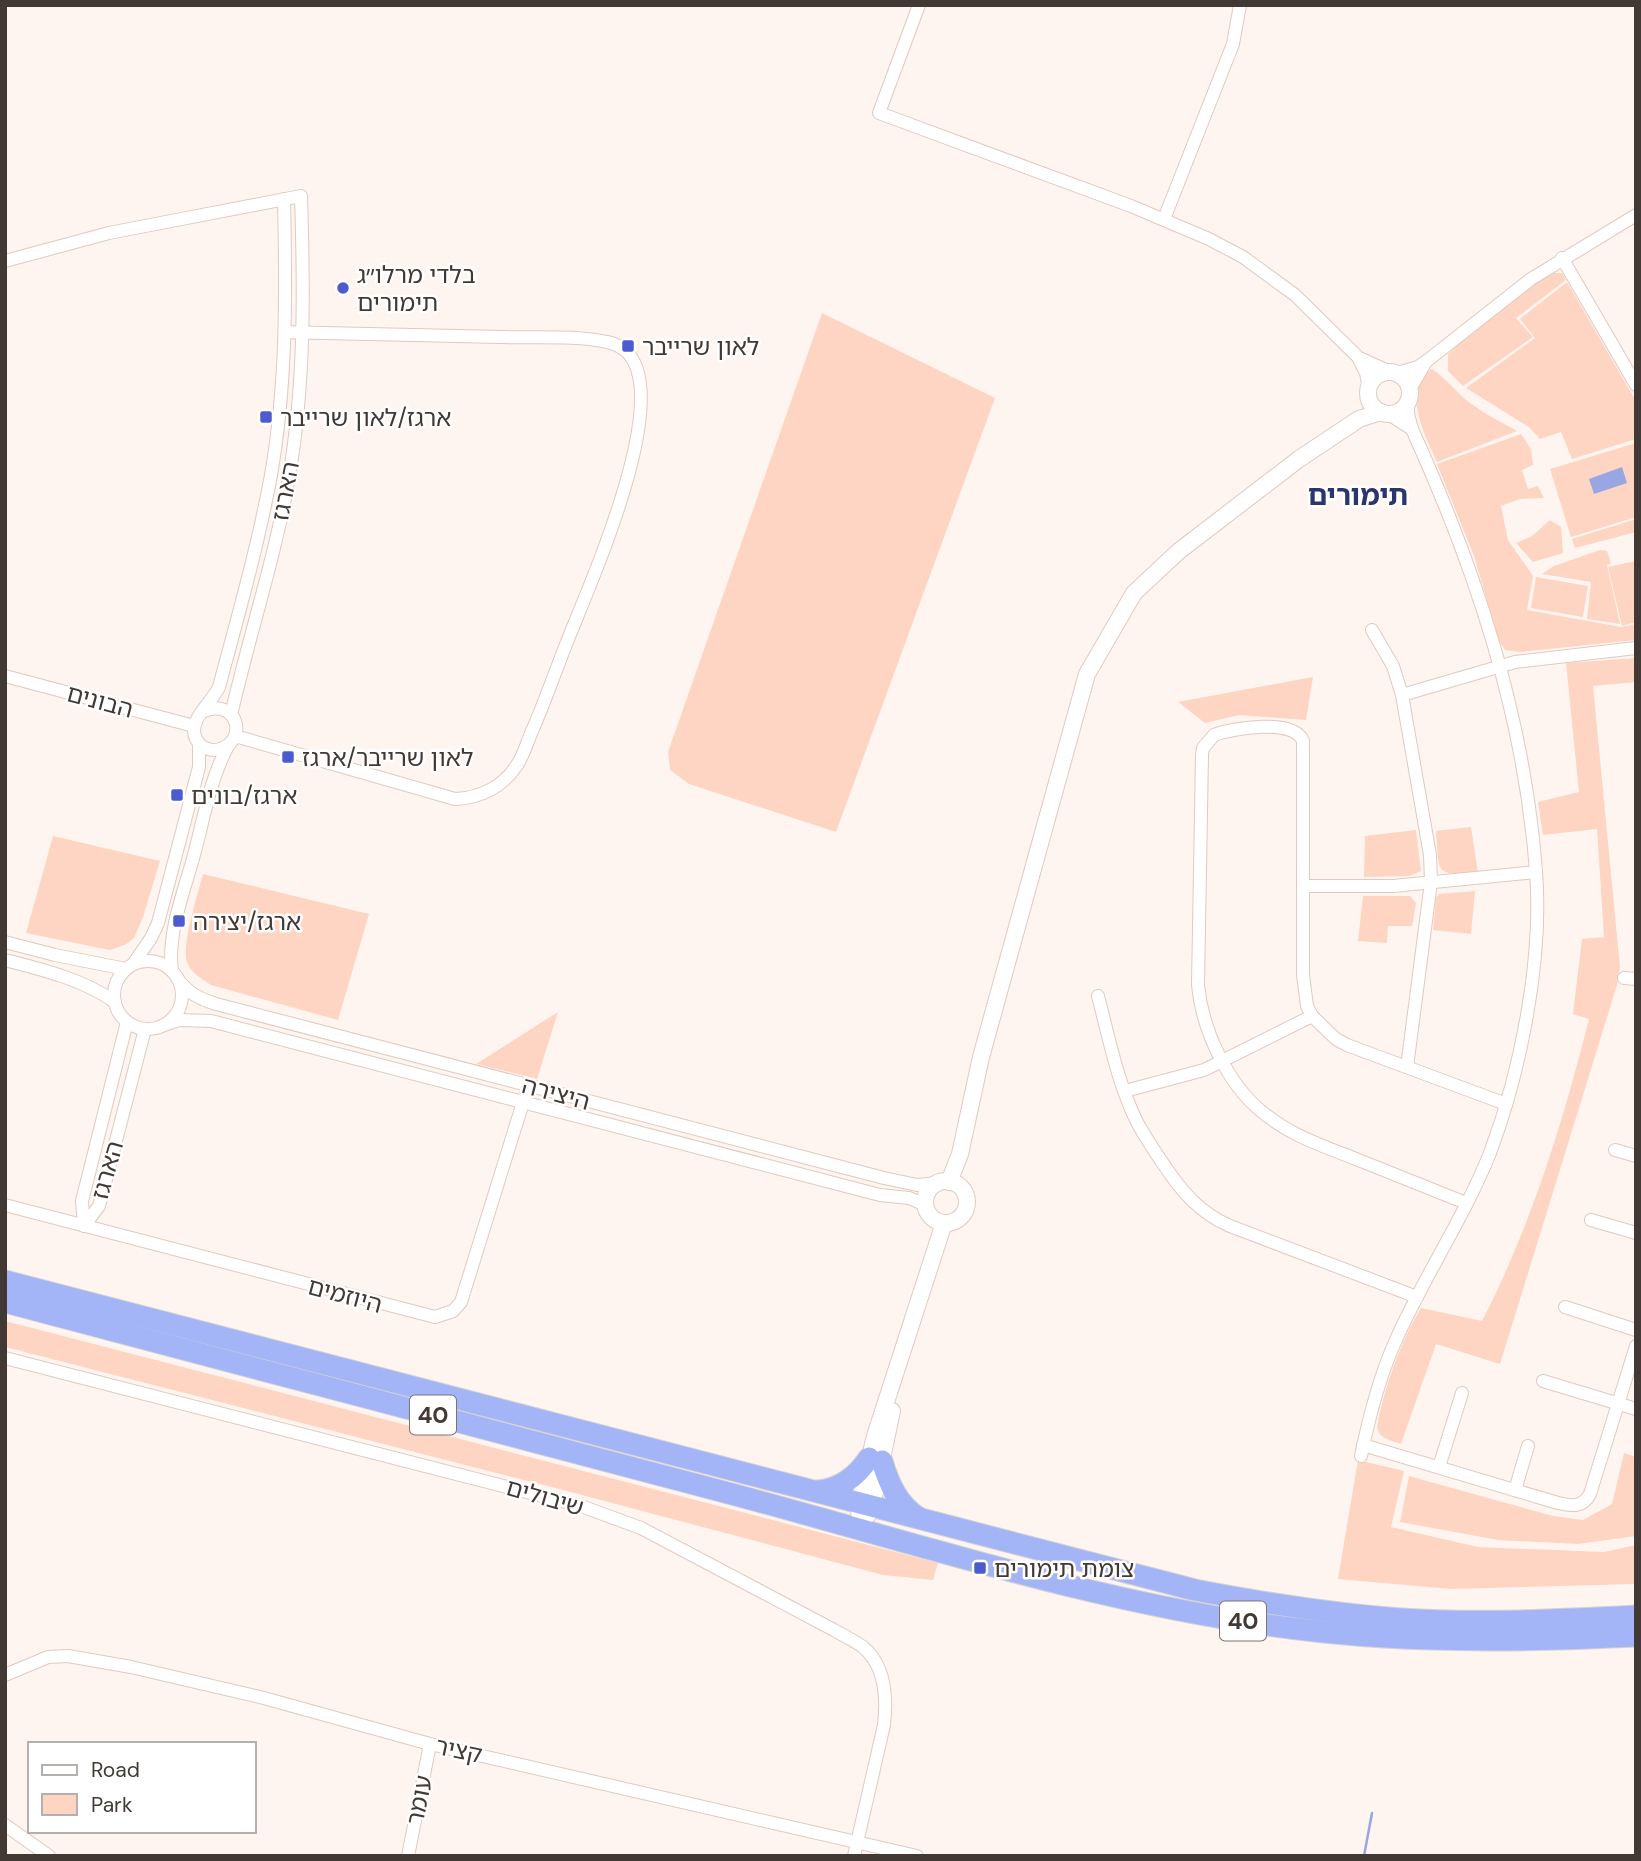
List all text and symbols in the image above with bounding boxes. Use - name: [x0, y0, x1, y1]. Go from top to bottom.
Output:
- place label: בלדי מרלו״ג תימורים: [357, 259, 476, 318]
- marker: בלדי מרלו״ג תימורים: [335, 280, 351, 296]
- place label: לאון שרייבר: [642, 331, 759, 362]
- marker: לאון שרייבר: [620, 338, 636, 354]
- place label: ארגז/לאון שרייבר: [280, 402, 451, 433]
- marker: ארגז/לאון שרייבר: [258, 409, 274, 425]
- street label: הארגז: [264, 459, 306, 523]
- district label: תימורים: [1308, 477, 1408, 514]
- street label: הבונים: [63, 677, 137, 725]
- place label: לאון שרייבר/ארגז: [302, 742, 473, 773]
- marker: לאון שרייבר/ארגז: [280, 749, 296, 765]
- place label: ארגז/בונים: [191, 780, 298, 811]
- marker: ארגז/בונים: [169, 787, 185, 803]
- place label: ארגז/יצירה: [193, 906, 301, 937]
- marker: ארגז/יצירה: [171, 913, 187, 929]
- street label: היצירה: [519, 1069, 593, 1117]
- street label: הארגז: [84, 1137, 130, 1203]
- street label: היוזמים: [304, 1270, 386, 1320]
- road number: 40: [410, 1396, 456, 1434]
- street label: שיבולים: [503, 1471, 587, 1523]
- place label: צומת תימורים: [994, 1553, 1134, 1584]
- marker: צומת תימורים: [972, 1560, 988, 1576]
- road number: 40: [1220, 1602, 1266, 1640]
- street label: קציר: [433, 1730, 485, 1770]
- legend: [28, 1742, 256, 1833]
- text: Road: [91, 1756, 140, 1784]
- street label: עומר: [399, 1773, 439, 1827]
- text: Park: [91, 1791, 133, 1819]

